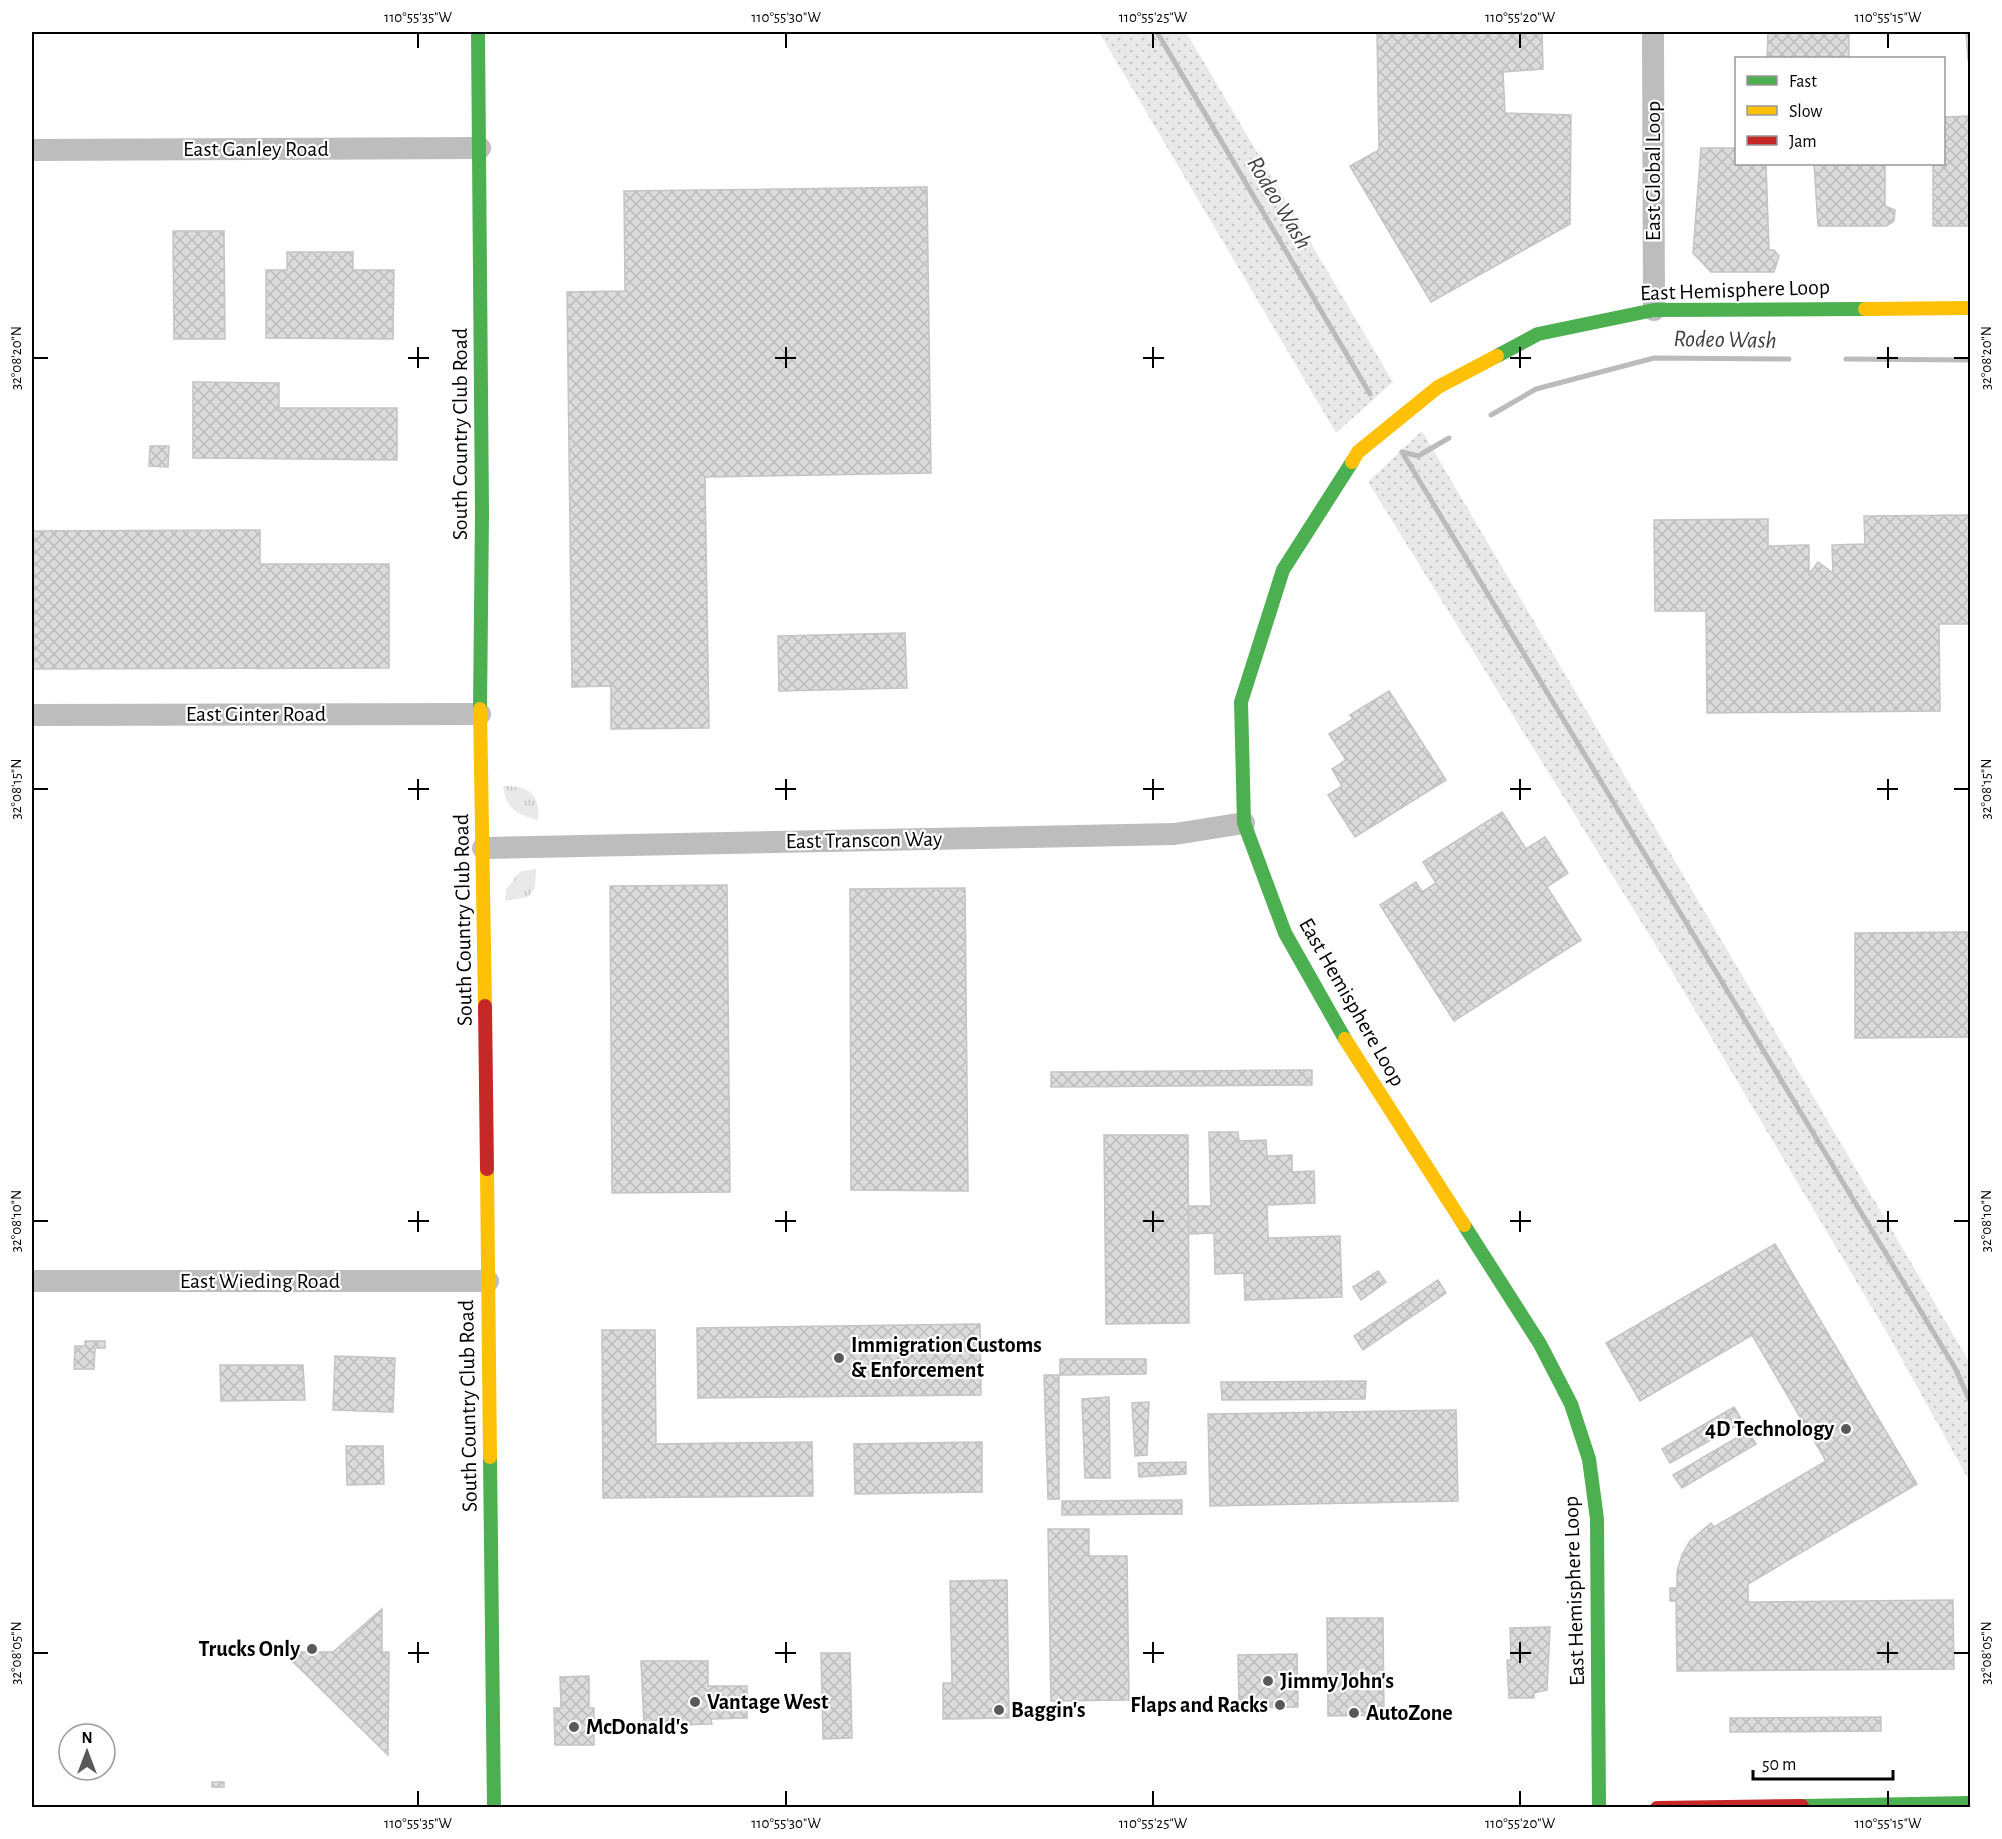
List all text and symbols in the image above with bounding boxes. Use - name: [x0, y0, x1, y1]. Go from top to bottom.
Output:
- text: 110°55'35"W: [384, 10, 453, 25]
- text: 110°55'30"W: [751, 10, 821, 25]
- text: 110°55'25"W: [1119, 10, 1188, 25]
- text: 110°55'20"W: [1485, 10, 1556, 25]
- text: 110°55'15"W: [1855, 10, 1922, 25]
- legend: [1735, 57, 1945, 165]
- text: Fast: [1789, 73, 1817, 91]
- street label: East Global Loop: [1642, 101, 1664, 241]
- text: Slow: [1789, 103, 1822, 121]
- text: Jam: [1789, 133, 1817, 151]
- street label: East Ganley Road: [183, 138, 329, 160]
- water label: Rodeo Wash: [1242, 153, 1316, 253]
- street label: East Hemisphere Loop: [1640, 276, 1830, 304]
- text: 32°08'20"N: [9, 326, 24, 390]
- text: 32°08'20"N: [1979, 326, 1994, 390]
- water label: Rodeo Wash: [1673, 327, 1777, 353]
- street label: South Country Club Road: [449, 328, 471, 540]
- street label: East Ginter Road: [186, 703, 326, 725]
- text: 32°08'15"N: [9, 759, 24, 819]
- text: 32°08'15"N: [1979, 759, 1994, 819]
- street label: South Country Club Road: [450, 814, 476, 1026]
- street label: East Transcon Way: [786, 828, 943, 852]
- street label: East Hemisphere Loop: [1295, 914, 1409, 1090]
- text: 32°08'10"N: [9, 1190, 24, 1252]
- text: 32°08'10"N: [1979, 1190, 1994, 1252]
- street label: East Wieding Road: [180, 1270, 340, 1292]
- street label: South Country Club Road: [455, 1300, 481, 1512]
- place label: Immigration Customs & Enforcement: [851, 1334, 1042, 1381]
- marker: Immigration Customs & Enforcement: [832, 1351, 846, 1365]
- place label: 4D Technology: [1705, 1418, 1834, 1441]
- marker: 4D Technology: [1839, 1422, 1853, 1436]
- street label: East Hemisphere Loop: [1560, 1496, 1588, 1686]
- text: 32°08'05"N: [9, 1621, 24, 1685]
- text: 32°08'05"N: [1979, 1621, 1994, 1685]
- place label: Trucks Only: [199, 1638, 300, 1661]
- marker: Trucks Only: [305, 1642, 319, 1656]
- place label: Jimmy John's: [1280, 1670, 1394, 1693]
- marker: Jimmy John's: [1261, 1674, 1275, 1688]
- place label: Vantage West: [707, 1691, 829, 1713]
- place label: Flaps and Racks: [1130, 1694, 1268, 1716]
- marker: Vantage West: [688, 1695, 702, 1709]
- marker: Flaps and Racks: [1273, 1698, 1287, 1712]
- place label: Baggin's: [1011, 1699, 1085, 1721]
- place label: AutoZone: [1366, 1702, 1453, 1724]
- marker: Baggin's: [992, 1703, 1006, 1717]
- marker: AutoZone: [1347, 1706, 1361, 1720]
- place label: McDonald's: [586, 1716, 688, 1738]
- marker: McDonald's: [567, 1720, 581, 1734]
- north arrow: [57, 1722, 117, 1782]
- text: N: [81, 1730, 93, 1746]
- scale bar: [1753, 1743, 1892, 1781]
- text: 50 m: [1762, 1756, 1796, 1774]
- text: 110°55'35"W: [384, 1816, 453, 1831]
- text: 110°55'30"W: [751, 1816, 821, 1831]
- text: 110°55'25"W: [1119, 1816, 1188, 1831]
- text: 110°55'20"W: [1485, 1816, 1556, 1831]
- text: 110°55'15"W: [1855, 1816, 1922, 1831]

